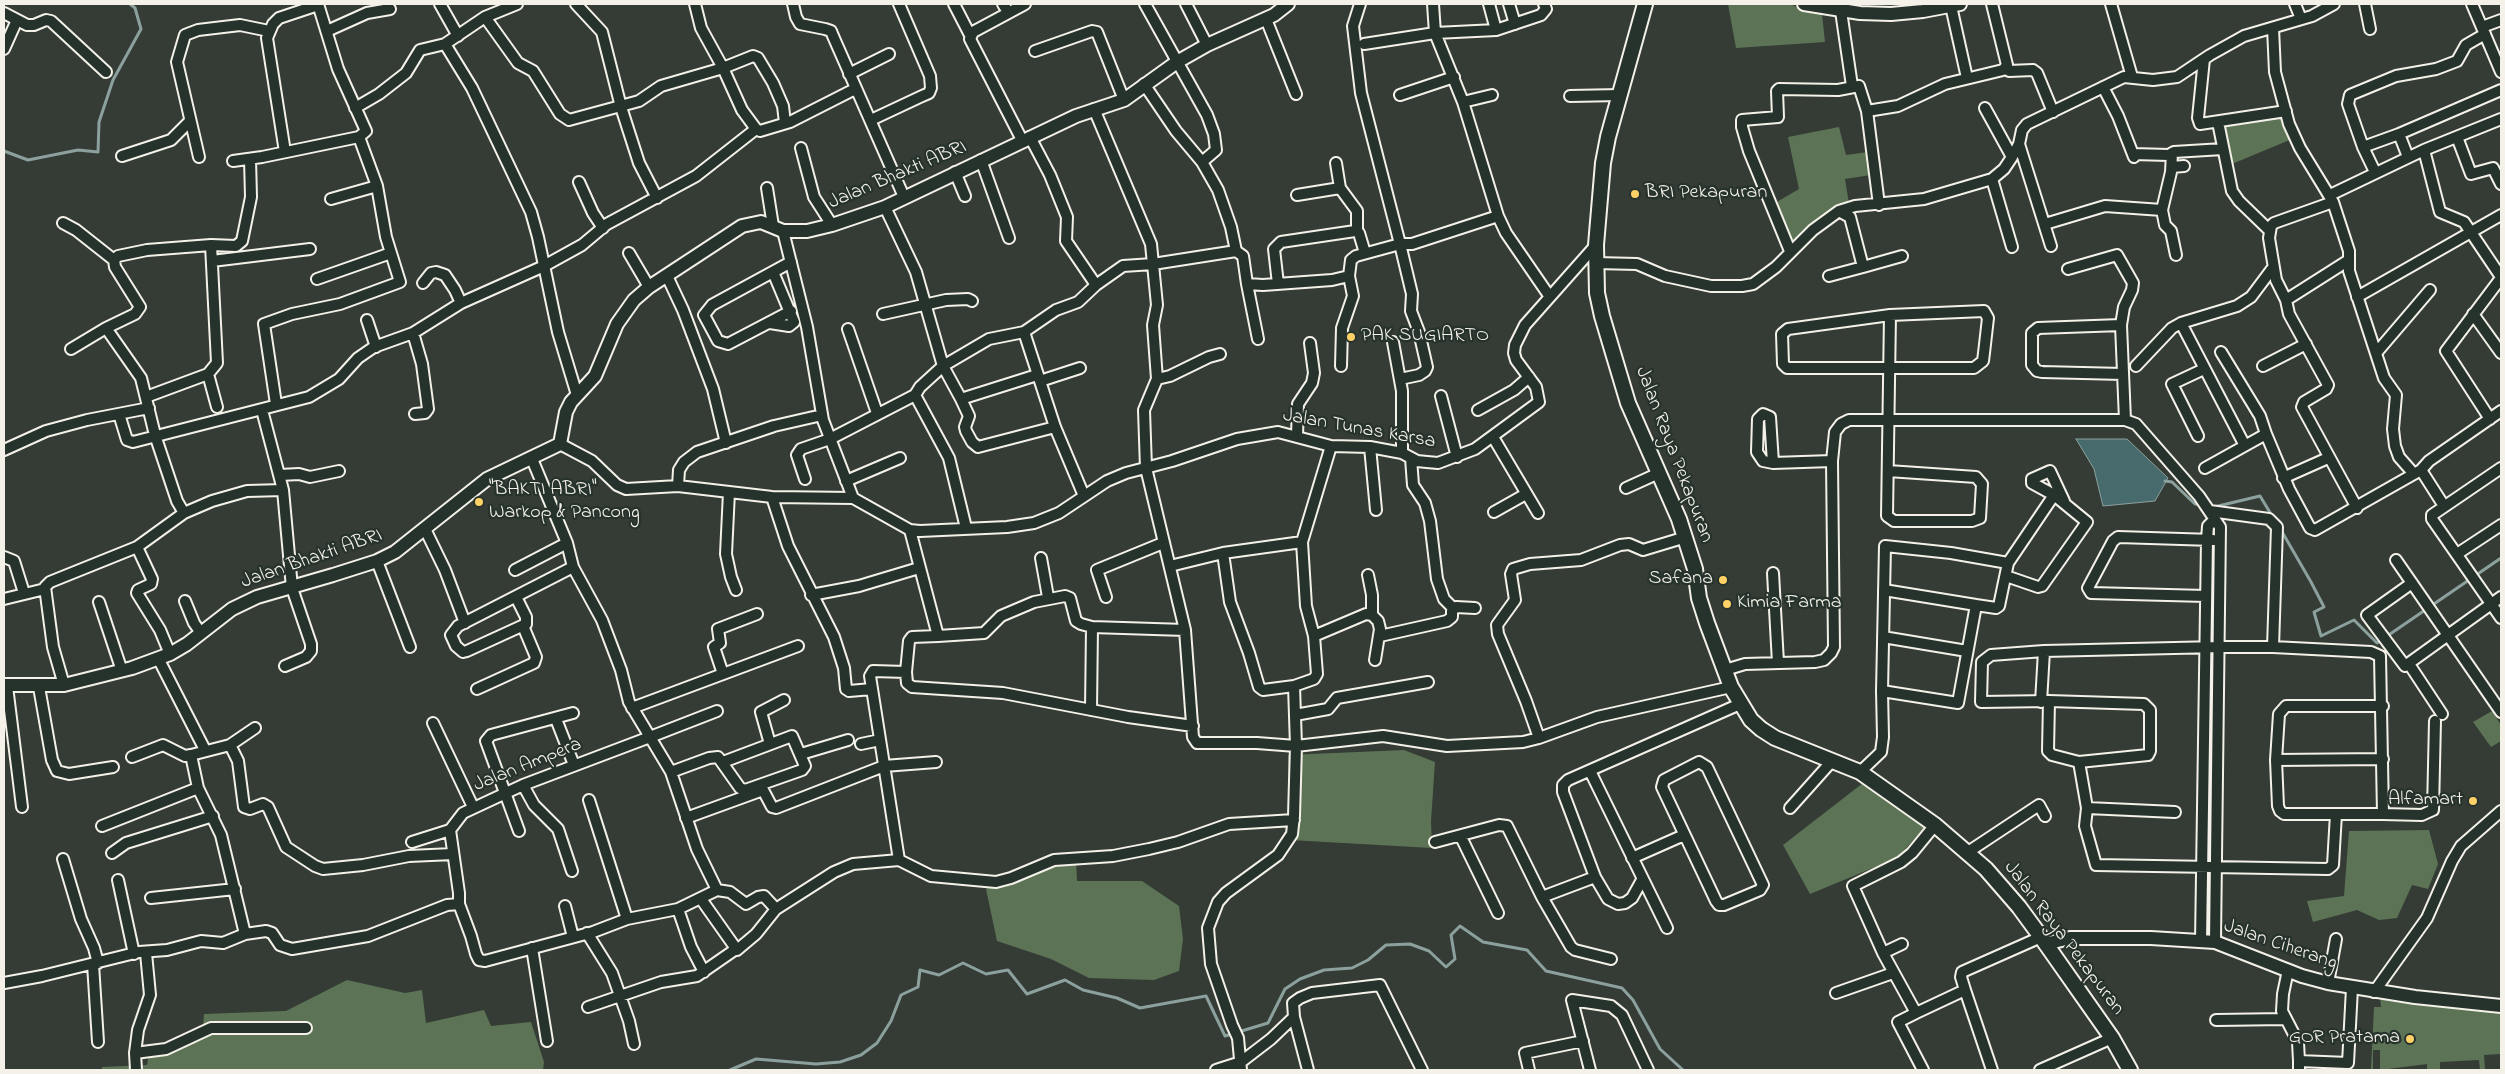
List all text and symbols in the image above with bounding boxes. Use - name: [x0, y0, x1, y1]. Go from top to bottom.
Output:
- street label: Jalan Bhakti ABRI: [825, 136, 971, 216]
- place label: BRI Pekapuran: [1645, 182, 1767, 206]
- marker: BRI Pekapuran: [1629, 188, 1641, 200]
- place label: PAK SUGIARTO: [1361, 325, 1489, 349]
- marker: PAK SUGIARTO: [1345, 331, 1357, 343]
- street label: Jalan Raya Pekapuran: [1628, 364, 1718, 546]
- street label: Jalan Tunas Karsa: [1281, 405, 1437, 455]
- place label: "BAKTI ABRI" Warkop & Pancong: [489, 479, 640, 526]
- marker: "BAKTI ABRI" Warkop & Pancong: [473, 496, 485, 508]
- street label: Jalan Bhakti ABRI: [238, 525, 386, 595]
- place label: Safana: [1649, 568, 1713, 592]
- marker: Safana: [1717, 574, 1729, 586]
- place label: Kimia Farma: [1737, 592, 1841, 616]
- marker: Kimia Farma: [1721, 598, 1733, 610]
- street label: Jalan Ampera: [471, 733, 585, 799]
- place label: Alfamart: [2388, 789, 2463, 813]
- marker: Alfamart: [2467, 795, 2479, 807]
- street label: Jalan Raya Pekapuran: [1997, 857, 2129, 1021]
- street label: Jalan Ciherang: [2220, 915, 2340, 977]
- place label: GOR Pratama: [2289, 1027, 2400, 1051]
- marker: GOR Pratama: [2404, 1033, 2416, 1045]

